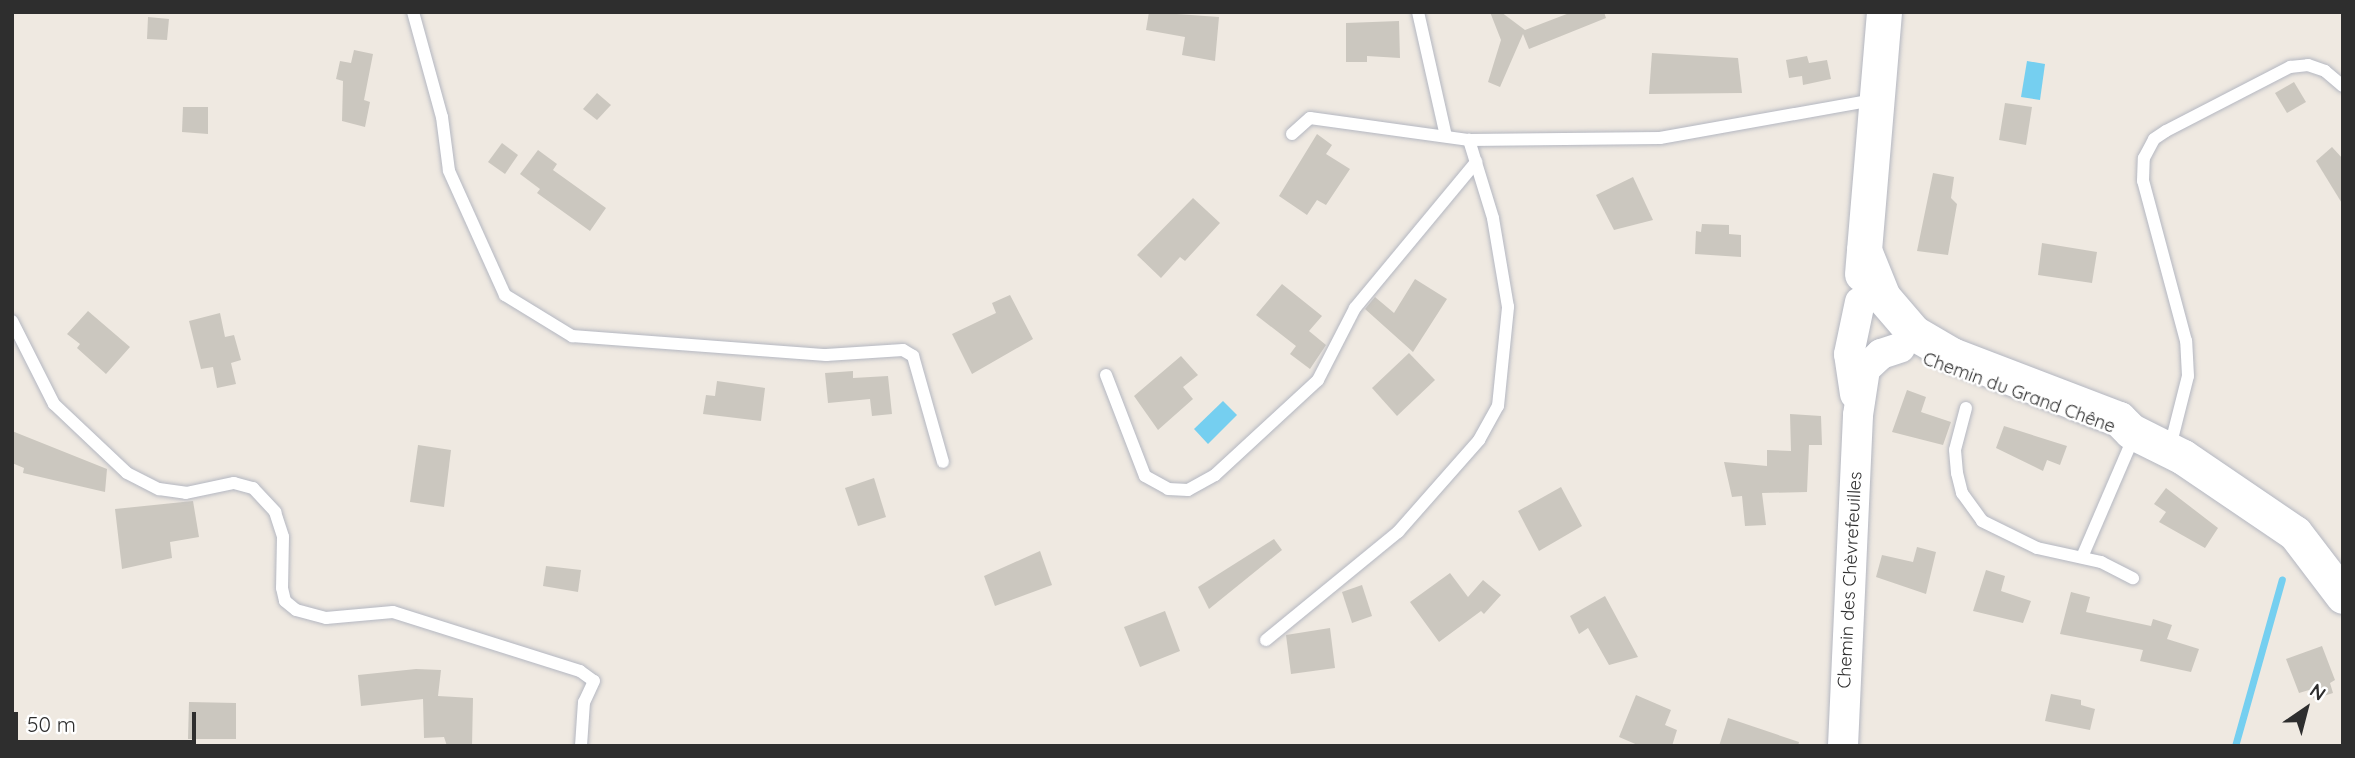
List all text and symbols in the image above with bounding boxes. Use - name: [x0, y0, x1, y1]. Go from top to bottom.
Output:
- street label: Chemin du Grand Chêne: [1920, 348, 2118, 438]
- street label: Chemin des Chèvrefeuilles: [1834, 471, 1866, 689]
- north arrow: [2271, 674, 2341, 744]
- text: N: [2305, 678, 2331, 706]
- scale bar: [18, 698, 200, 742]
- text: 50 m: [27, 711, 76, 737]

